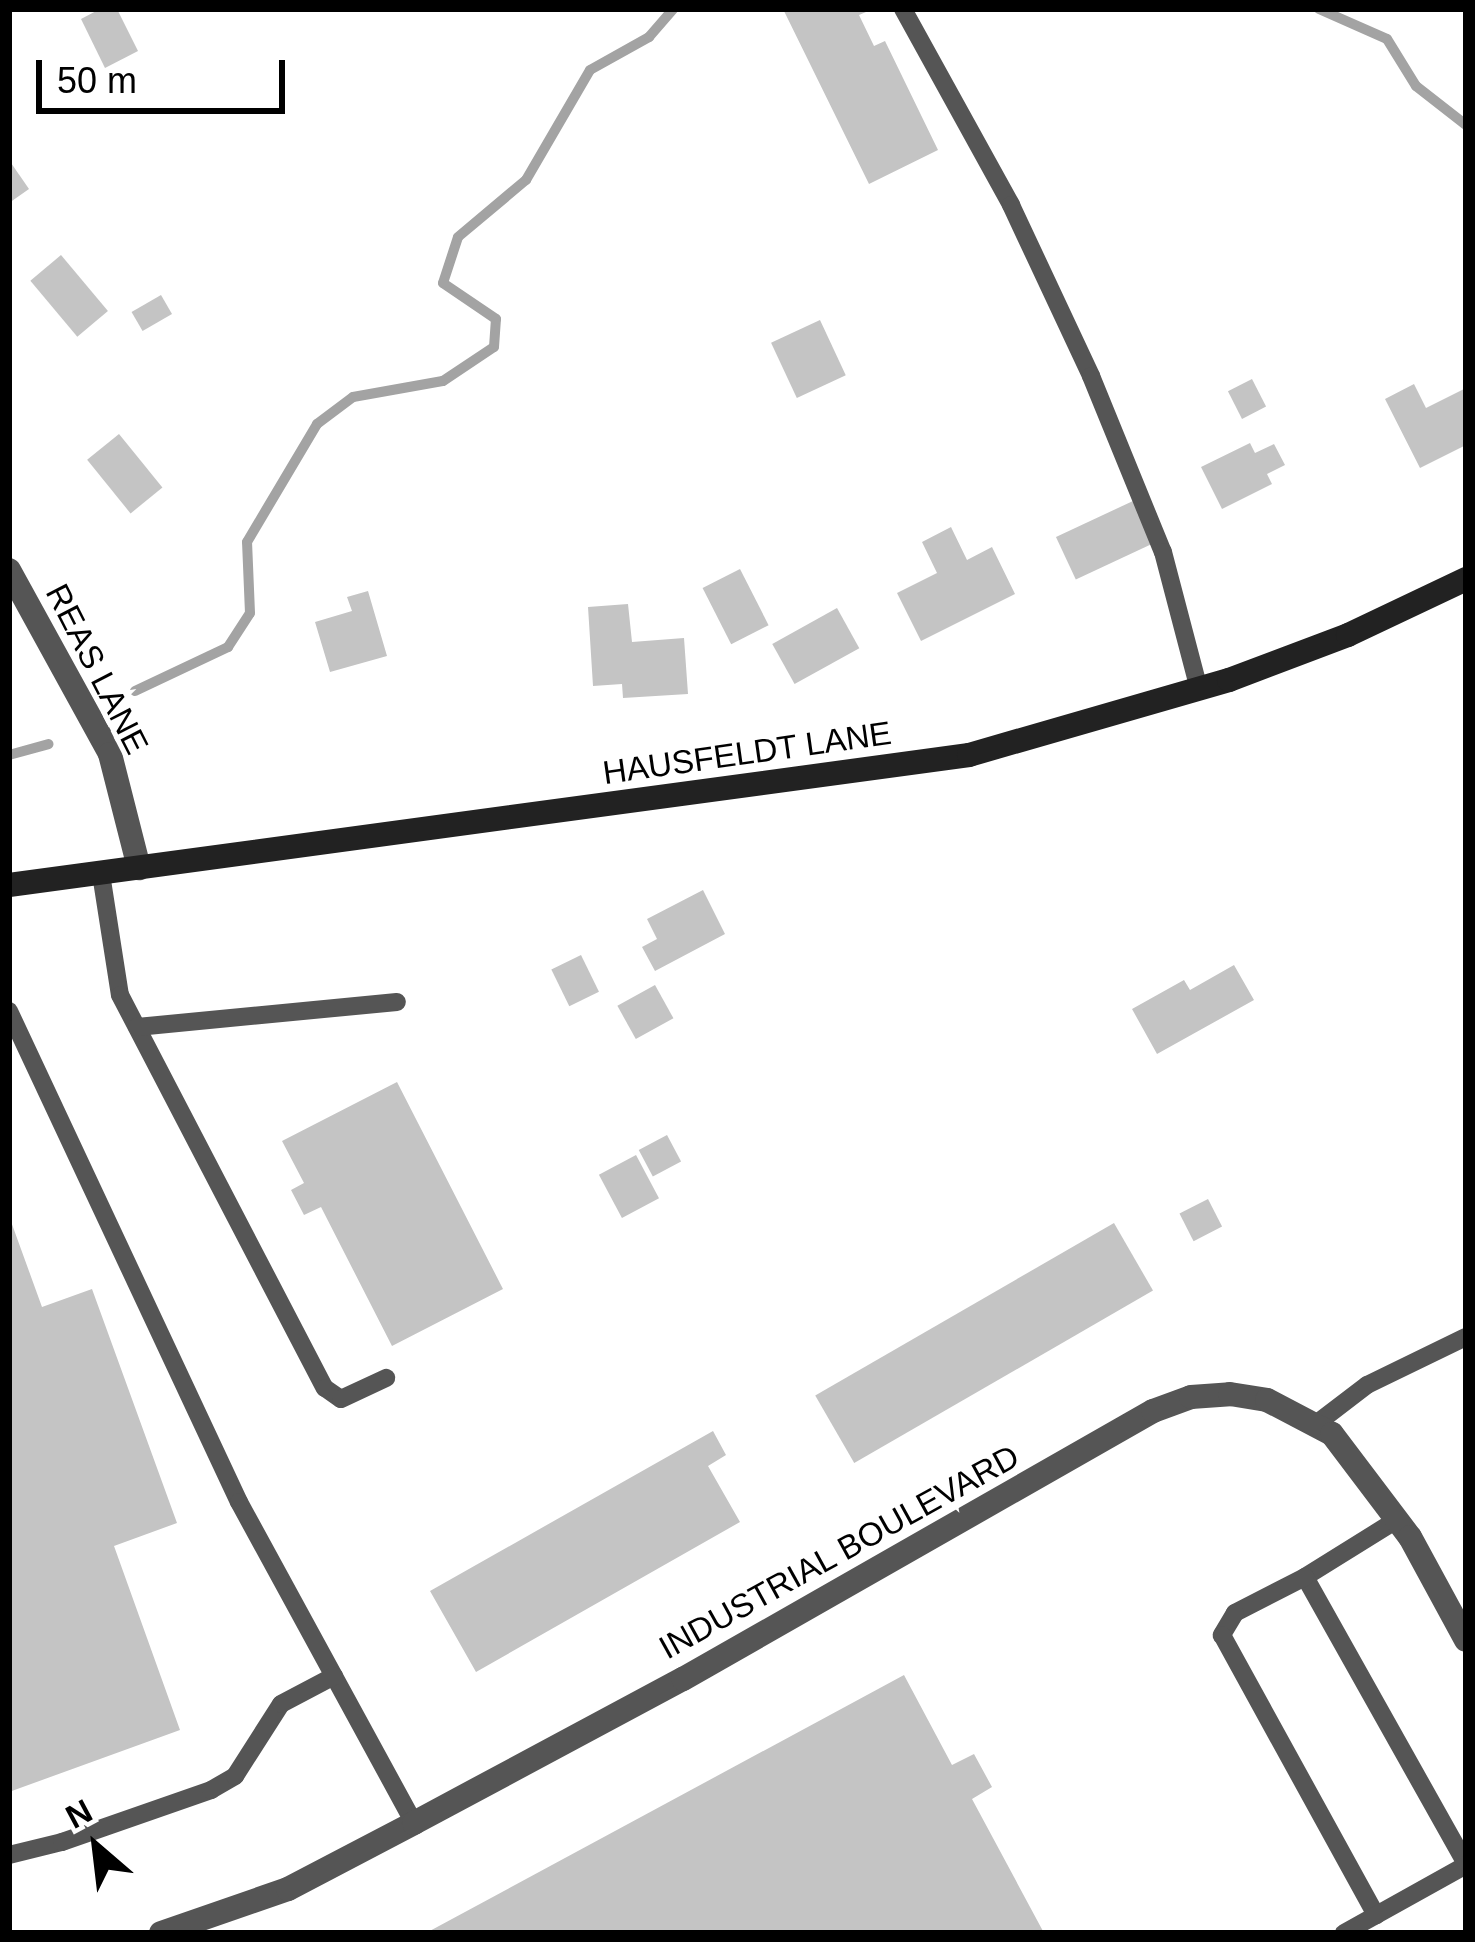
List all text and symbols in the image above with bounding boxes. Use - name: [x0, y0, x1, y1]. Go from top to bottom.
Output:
- scale bar: [42, 36, 291, 110]
- text: 50 m: [57, 60, 137, 101]
- street label: REAS LANE: [37, 577, 157, 761]
- street label: HAUSFELDT LANE: [600, 713, 894, 793]
- street label: INDUSTRIAL BOULEVARD: [652, 1436, 1026, 1668]
- north arrow: [36, 1786, 156, 1906]
- text: N: [60, 1792, 98, 1836]

